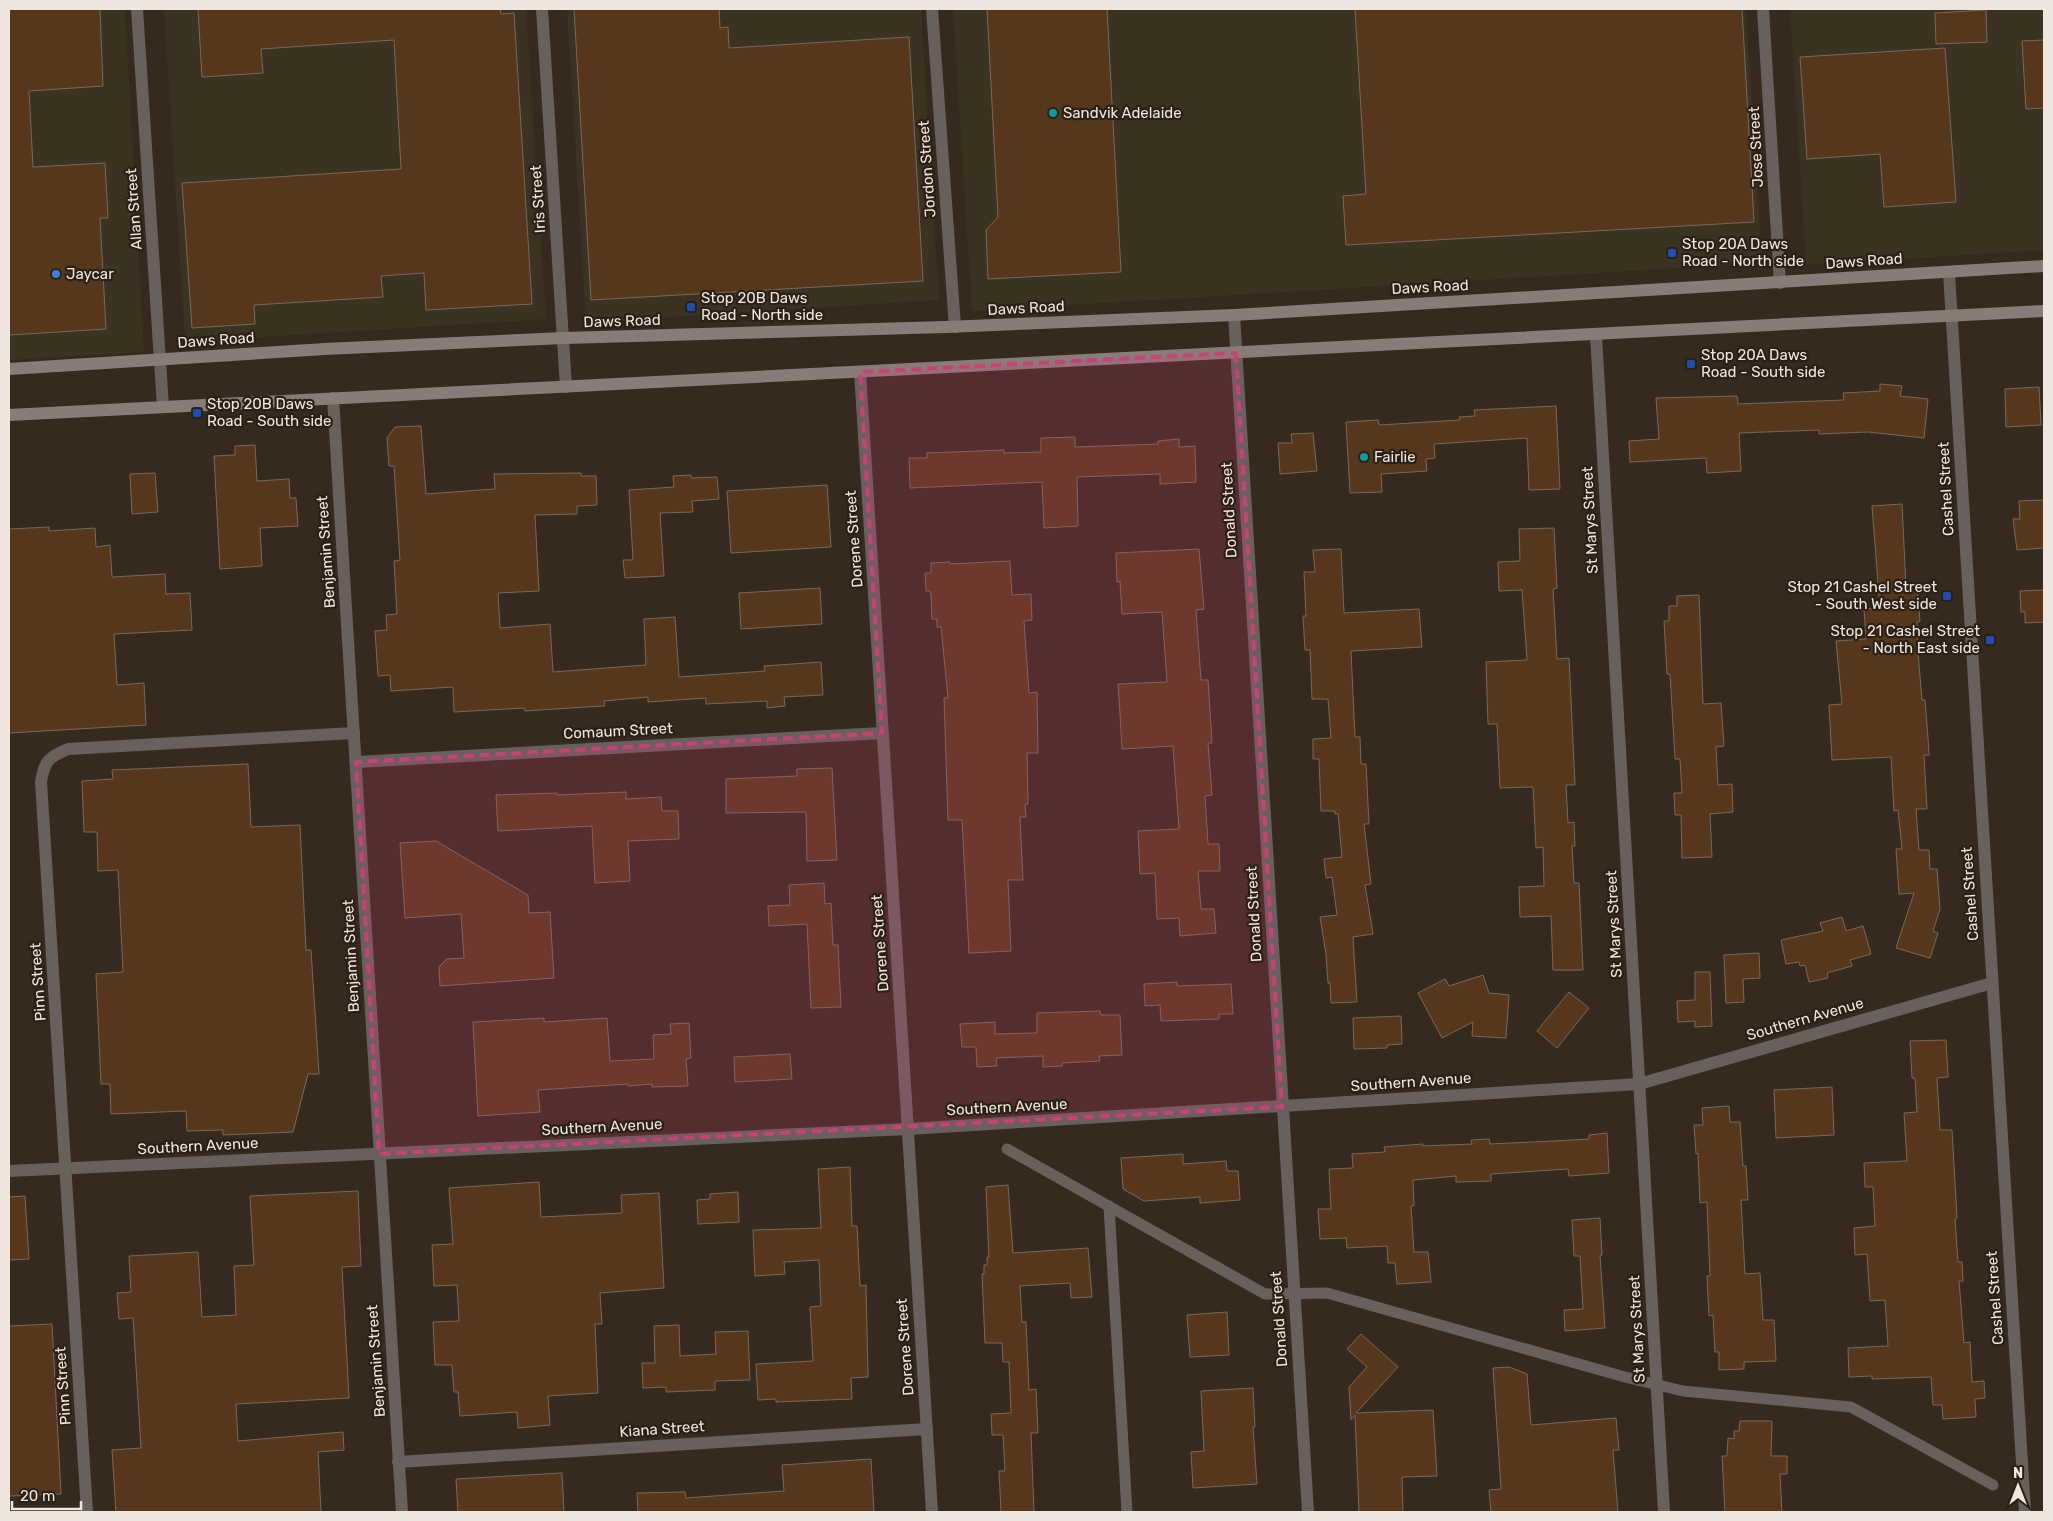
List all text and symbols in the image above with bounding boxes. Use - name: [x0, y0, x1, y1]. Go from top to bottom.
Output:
- place label: Sandvik Adelaide: [1063, 104, 1182, 122]
- street label: Jose Street: [1745, 106, 1767, 188]
- marker: Sandvik Adelaide: [1047, 107, 1059, 119]
- street label: Jordon Street: [915, 120, 939, 218]
- street label: Iris Street: [527, 164, 549, 234]
- street label: Allan Street: [122, 167, 146, 250]
- place label: Stop 20A Daws Road - North side: [1682, 235, 1804, 270]
- marker: Stop 20A Daws Road - North side: [1666, 247, 1678, 259]
- street label: Daws Road: [1825, 249, 1903, 273]
- place label: Jaycar: [66, 265, 114, 283]
- marker: Jaycar: [50, 268, 62, 280]
- street label: Daws Road: [1391, 276, 1469, 298]
- place label: Stop 20B Daws Road - North side: [701, 289, 823, 324]
- street label: Daws Road: [987, 297, 1065, 319]
- marker: Stop 20B Daws Road - North side: [685, 301, 697, 313]
- street label: Daws Road: [583, 311, 661, 331]
- street label: Daws Road: [177, 328, 255, 352]
- place label: Stop 20A Daws Road - South side: [1701, 346, 1825, 381]
- marker: Stop 20A Daws Road - South side: [1685, 358, 1697, 370]
- place label: Stop 20B Daws Road - South side: [207, 395, 331, 430]
- marker: Stop 20B Daws Road - South side: [191, 407, 203, 419]
- street label: Cashel Street: [1935, 441, 1957, 536]
- place label: Fairlie: [1374, 448, 1416, 466]
- marker: Fairlie: [1358, 451, 1370, 463]
- street label: Donald Street: [1217, 462, 1240, 558]
- street label: St Marys Street: [1578, 466, 1602, 574]
- street label: Dorene Street: [842, 490, 866, 588]
- street label: Benjamin Street: [313, 495, 339, 609]
- place label: Stop 21 Cashel Street - South West side: [1788, 578, 1937, 613]
- marker: Stop 21 Cashel Street - South West side: [1941, 590, 1953, 602]
- place label: Stop 21 Cashel Street - North East side: [1831, 622, 1980, 657]
- marker: Stop 21 Cashel Street - North East side: [1984, 634, 1996, 646]
- street label: Comaum Street: [563, 719, 673, 743]
- street label: Cashel Street: [1958, 846, 1982, 942]
- street label: Donald Street: [1242, 866, 1265, 962]
- street label: St Marys Street: [1602, 870, 1626, 978]
- street label: Dorene Street: [868, 894, 892, 992]
- street label: Benjamin Street: [339, 899, 363, 1013]
- street label: Pinn Street: [26, 942, 50, 1022]
- street label: Southern Avenue: [1744, 994, 1866, 1044]
- street label: Southern Avenue: [1350, 1069, 1472, 1095]
- street label: Southern Avenue: [946, 1095, 1068, 1119]
- street label: Southern Avenue: [541, 1115, 663, 1139]
- street label: Southern Avenue: [137, 1134, 259, 1158]
- street label: Cashel Street: [1983, 1250, 2007, 1346]
- street label: Donald Street: [1267, 1270, 1291, 1367]
- street label: St Marys Street: [1625, 1275, 1649, 1383]
- street label: Dorene Street: [893, 1298, 917, 1396]
- street label: Benjamin Street: [363, 1304, 389, 1418]
- street label: Pinn Street: [51, 1346, 75, 1426]
- street label: Kiana Street: [619, 1417, 705, 1441]
- north arrow: [1993, 1461, 2043, 1511]
- text: N: [2013, 1465, 2023, 1482]
- scale bar: [12, 1478, 81, 1510]
- text: 20 m: [20, 1487, 55, 1505]

